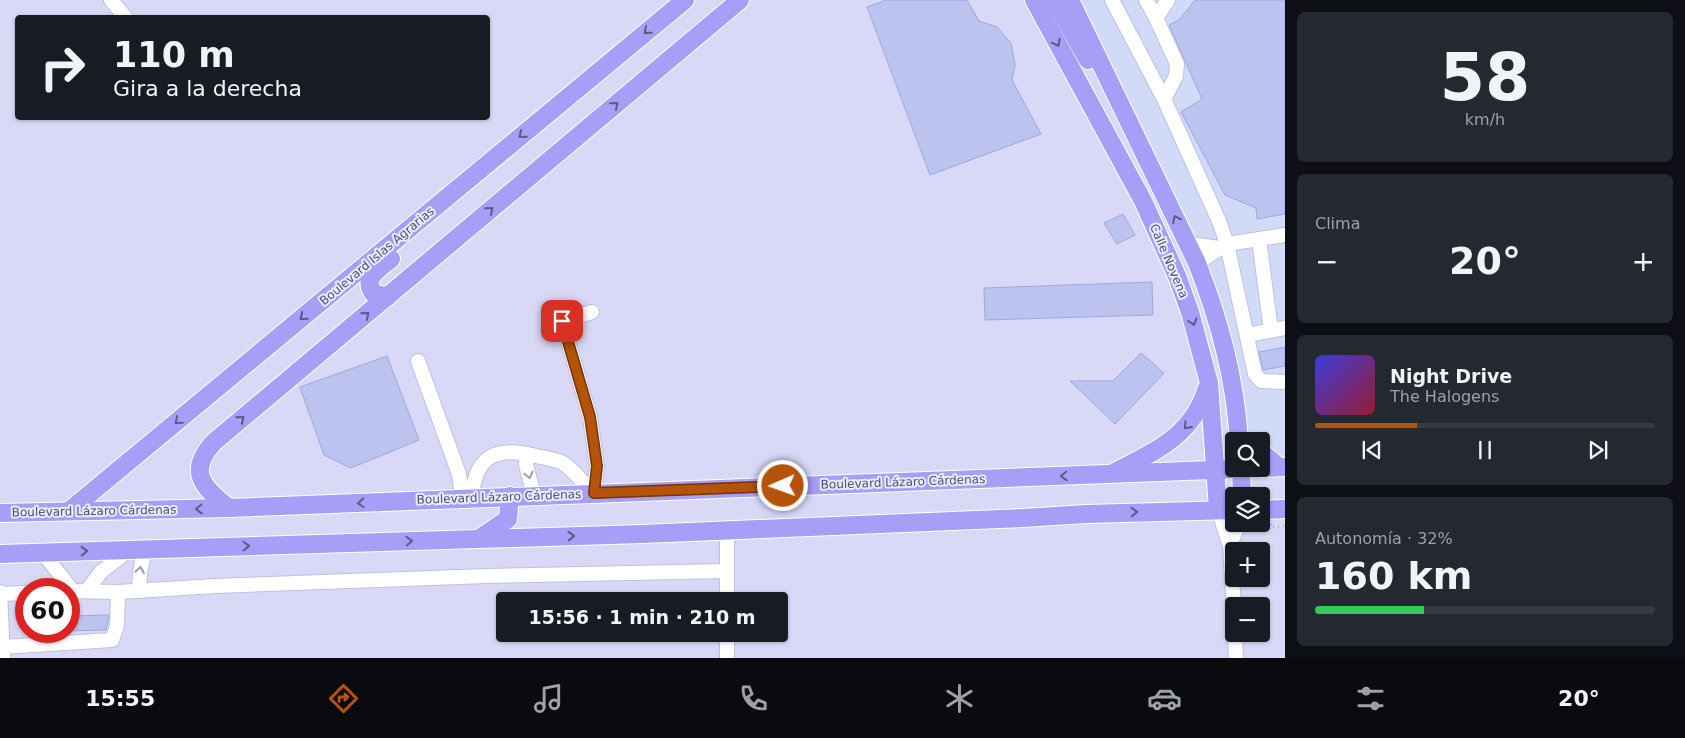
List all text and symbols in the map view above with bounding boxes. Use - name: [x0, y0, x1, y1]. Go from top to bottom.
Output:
- one-way arrow: [644, 26, 653, 35]
- icon: right: [30, 35, 95, 100]
- text: 110 m: [113, 35, 235, 75]
- one-way arrow: [1051, 37, 1061, 46]
- text: 58: [1440, 40, 1530, 115]
- text: Gira a la derecha: [113, 76, 302, 101]
- one-way arrow: [609, 102, 618, 111]
- text: km/h: [1465, 110, 1505, 129]
- one-way arrow: [519, 129, 528, 138]
- street label: Boulevard Islas Agrarias: [317, 204, 437, 308]
- one-way arrow: [484, 207, 493, 216]
- text: Clima: [1315, 214, 1360, 233]
- one-way arrow: [1172, 215, 1182, 224]
- street label: Calle Novena: [1147, 222, 1191, 300]
- text: 20°: [1449, 239, 1521, 283]
- text: −: [1315, 245, 1338, 278]
- text: +: [1632, 245, 1655, 278]
- pin: [541, 300, 583, 342]
- icon: arrive: [548, 307, 576, 335]
- one-way arrow: [300, 311, 309, 320]
- one-way arrow: [360, 311, 369, 320]
- one-way arrow: [1187, 317, 1197, 325]
- text: Night Drive: [1390, 365, 1512, 387]
- text: The Halogens: [1390, 387, 1499, 406]
- one-way arrow: [175, 415, 184, 424]
- one-way arrow: [235, 416, 244, 424]
- one-way arrow: [1184, 420, 1193, 429]
- map controls: [1225, 432, 1270, 642]
- button: search: [1225, 432, 1270, 477]
- icon: previous: [1358, 436, 1386, 464]
- icon: pause: [1471, 436, 1499, 464]
- icon: next: [1584, 436, 1612, 464]
- position arrow: [756, 459, 808, 511]
- one-way arrow: [523, 470, 534, 479]
- one-way arrow: [1059, 470, 1067, 481]
- street label: Boulevard Lázaro Cárdenas: [820, 472, 986, 492]
- street label: Boulevard Lázaro Cárdenas: [416, 487, 582, 507]
- button: layers: [1225, 487, 1270, 532]
- one-way arrow: [357, 497, 365, 508]
- street label: Boulevard Lázaro Cárdenas: [12, 503, 176, 519]
- one-way arrow: [195, 504, 202, 514]
- one-way arrow: [1131, 507, 1139, 517]
- text: Autonomía · 32%: [1315, 529, 1453, 548]
- one-way arrow: [568, 531, 575, 541]
- one-way arrow: [405, 536, 413, 547]
- one-way arrow: [242, 541, 250, 552]
- button: +: [1225, 542, 1270, 587]
- one-way arrow: [80, 546, 88, 556]
- text: 160 km: [1315, 554, 1472, 598]
- one-way arrow: [135, 565, 145, 574]
- speed limit sign: 60: [15, 578, 80, 643]
- button: −: [1225, 597, 1270, 642]
- text: 15:56 · 1 min · 210 m: [528, 606, 756, 628]
- icon: directions: [326, 681, 361, 716]
- icon: music: [531, 681, 566, 716]
- icon: phone: [736, 681, 771, 716]
- icon: climate: [942, 681, 977, 716]
- icon: car: [1147, 681, 1182, 716]
- icon: filters: [1353, 681, 1388, 716]
- text: 15:55: [85, 686, 155, 711]
- text: 20°: [1558, 686, 1600, 711]

